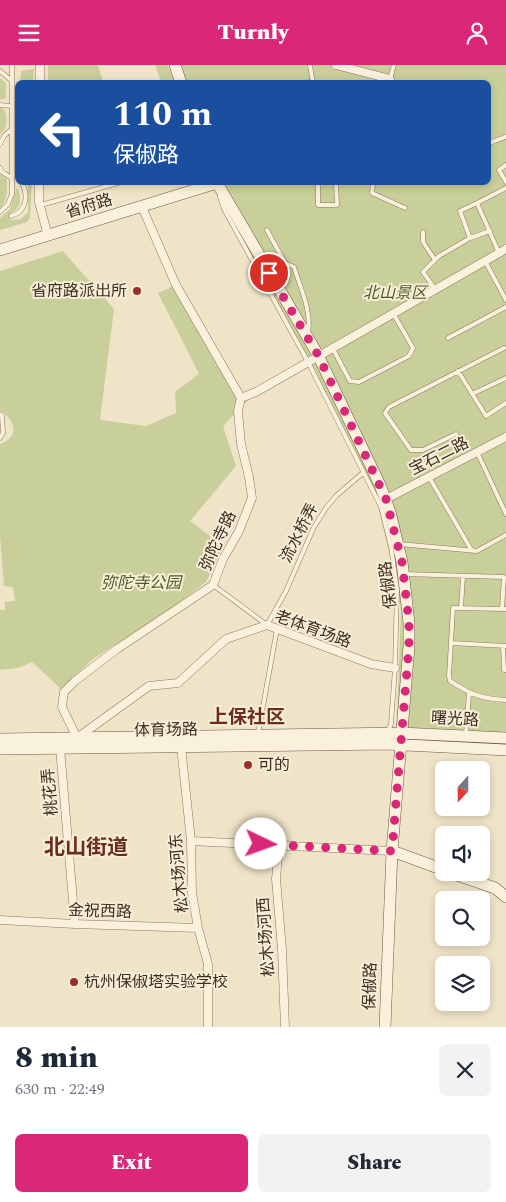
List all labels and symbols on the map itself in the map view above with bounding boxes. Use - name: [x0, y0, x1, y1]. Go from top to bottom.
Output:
- street label: 省府路: [63, 188, 115, 224]
- pin: [248, 252, 290, 294]
- place label: 省府路派出所: [31, 279, 127, 303]
- park label: 北山景区: [363, 281, 429, 305]
- marker: 省府路派出所: [131, 285, 143, 297]
- street label: 宝石二路: [405, 431, 473, 481]
- street label: 流水桥弄: [274, 499, 324, 567]
- street label: 弥陀寺路: [194, 507, 242, 575]
- street label: 保俶路: [373, 560, 403, 610]
- park label: 弥陀寺公园: [101, 571, 183, 595]
- street label: 老体育场路: [271, 604, 355, 654]
- district label: 上保社区: [209, 703, 285, 732]
- street label: 曙光路: [430, 706, 480, 732]
- street label: 体育场路: [134, 717, 198, 743]
- place label: 可的: [258, 753, 290, 777]
- marker: 可的: [242, 759, 254, 771]
- north arrow: [435, 761, 490, 816]
- street label: 桃花弄: [36, 767, 64, 817]
- position arrow: [234, 817, 286, 869]
- district label: 北山街道: [44, 832, 128, 864]
- street label: 松木场河东: [164, 832, 194, 914]
- street label: 松木场河西: [251, 896, 281, 978]
- street label: 金祝西路: [68, 898, 132, 924]
- street label: 保俶路: [357, 962, 383, 1010]
- place label: 杭州保俶塔实验学校: [84, 970, 228, 994]
- marker: 杭州保俶塔实验学校: [68, 976, 80, 988]

